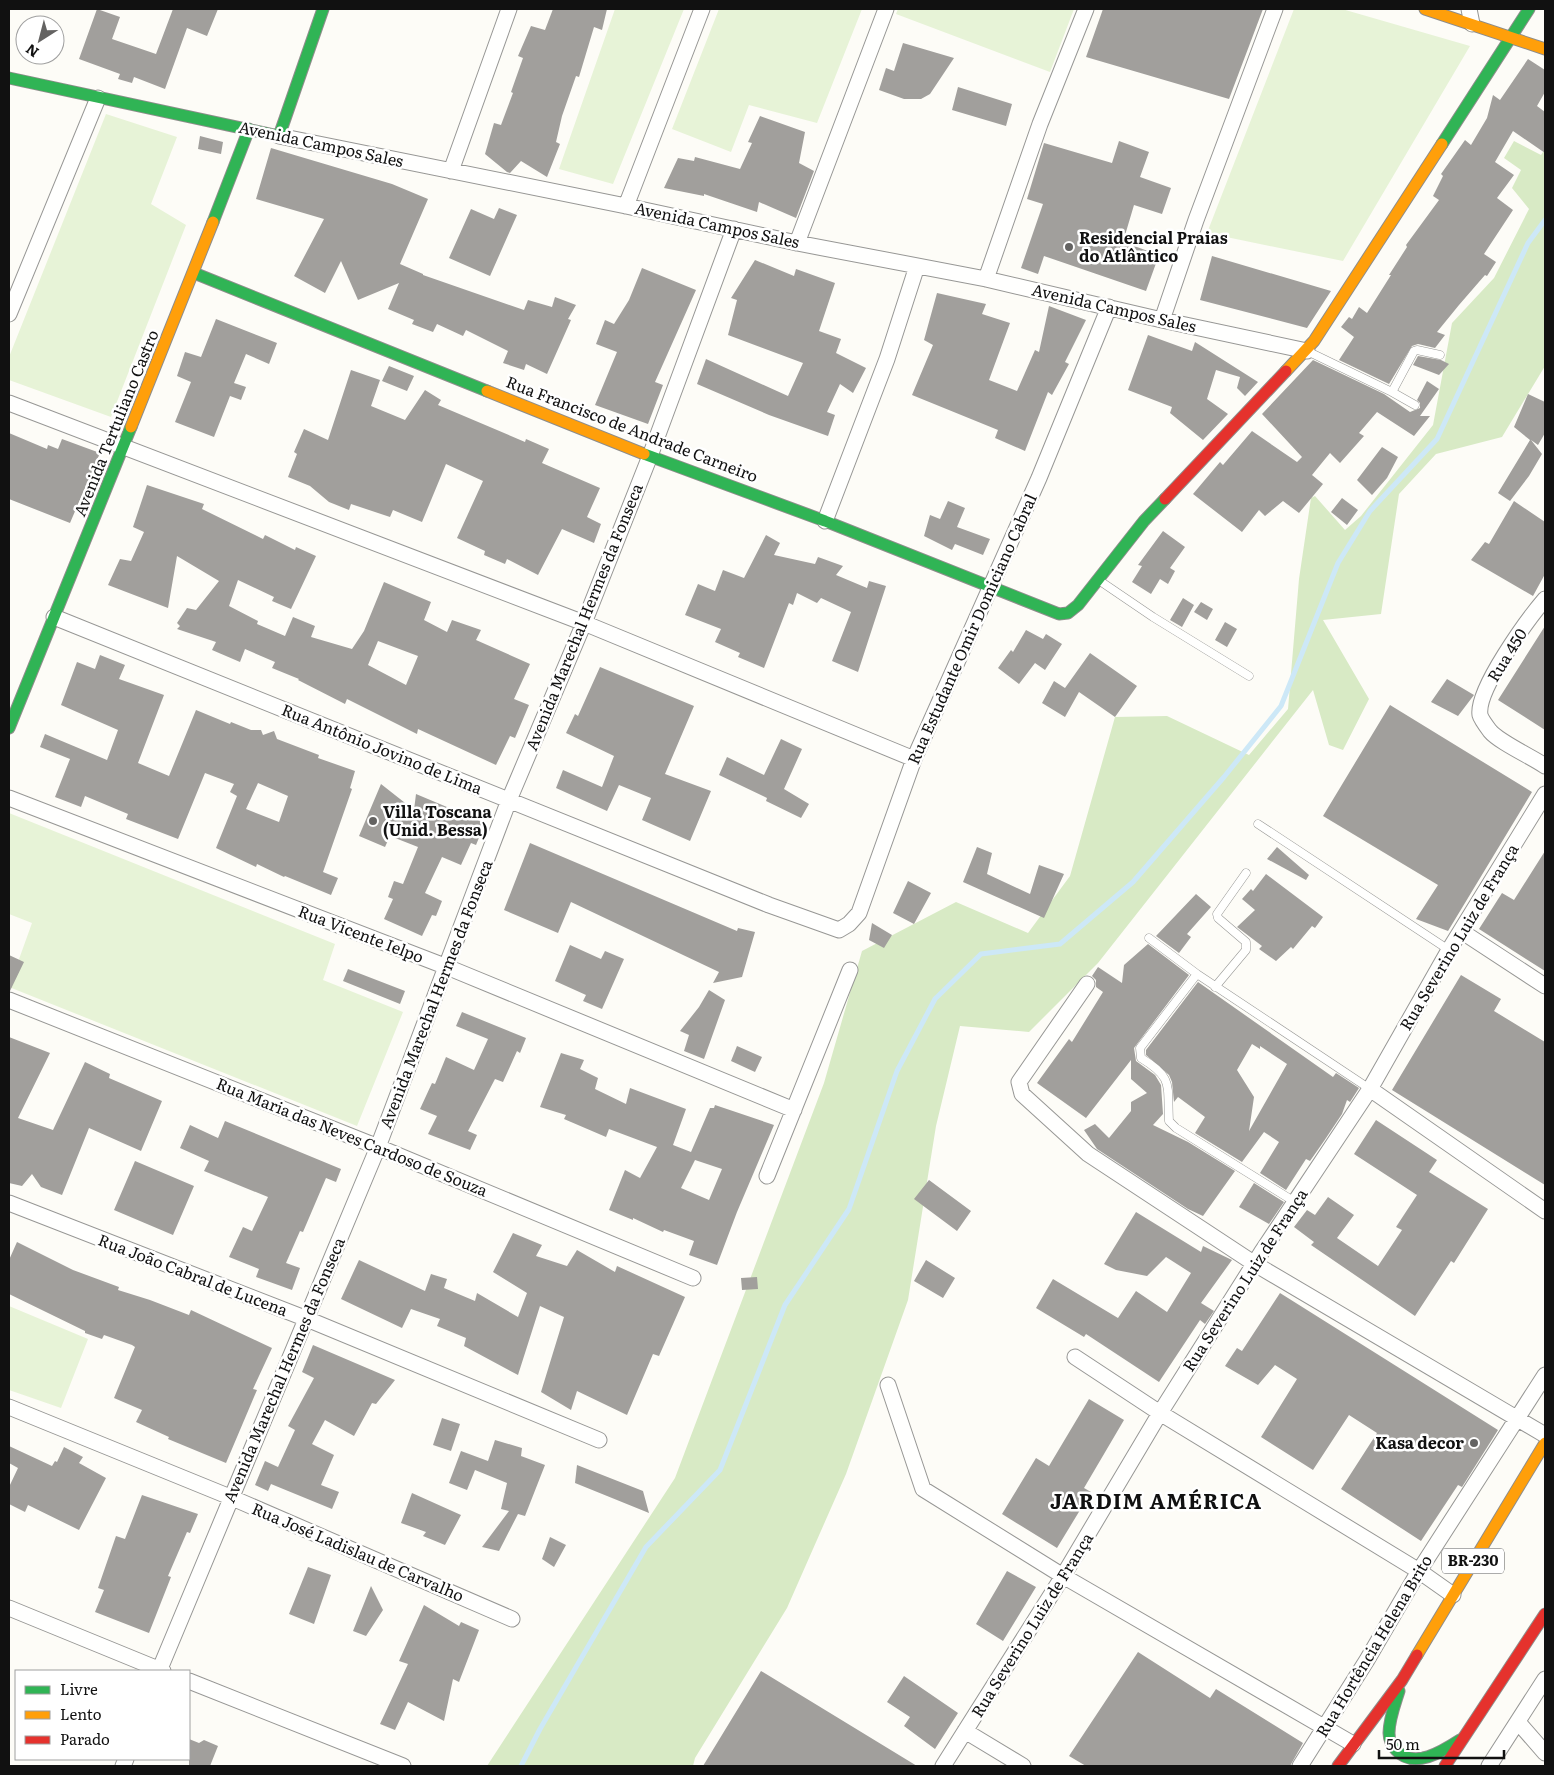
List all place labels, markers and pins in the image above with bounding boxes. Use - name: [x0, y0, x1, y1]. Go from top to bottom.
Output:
- place label: Residencial Praias do Atlântico: [1079, 225, 1228, 267]
- marker: Residencial Praias do Atlântico: [1063, 241, 1075, 253]
- place label: Villa Toscana (Unid. Bessa): [383, 799, 493, 841]
- marker: Villa Toscana (Unid. Bessa): [367, 815, 379, 827]
- place label: Kasa decor: [1375, 1430, 1464, 1454]
- marker: Kasa decor: [1468, 1437, 1480, 1449]

